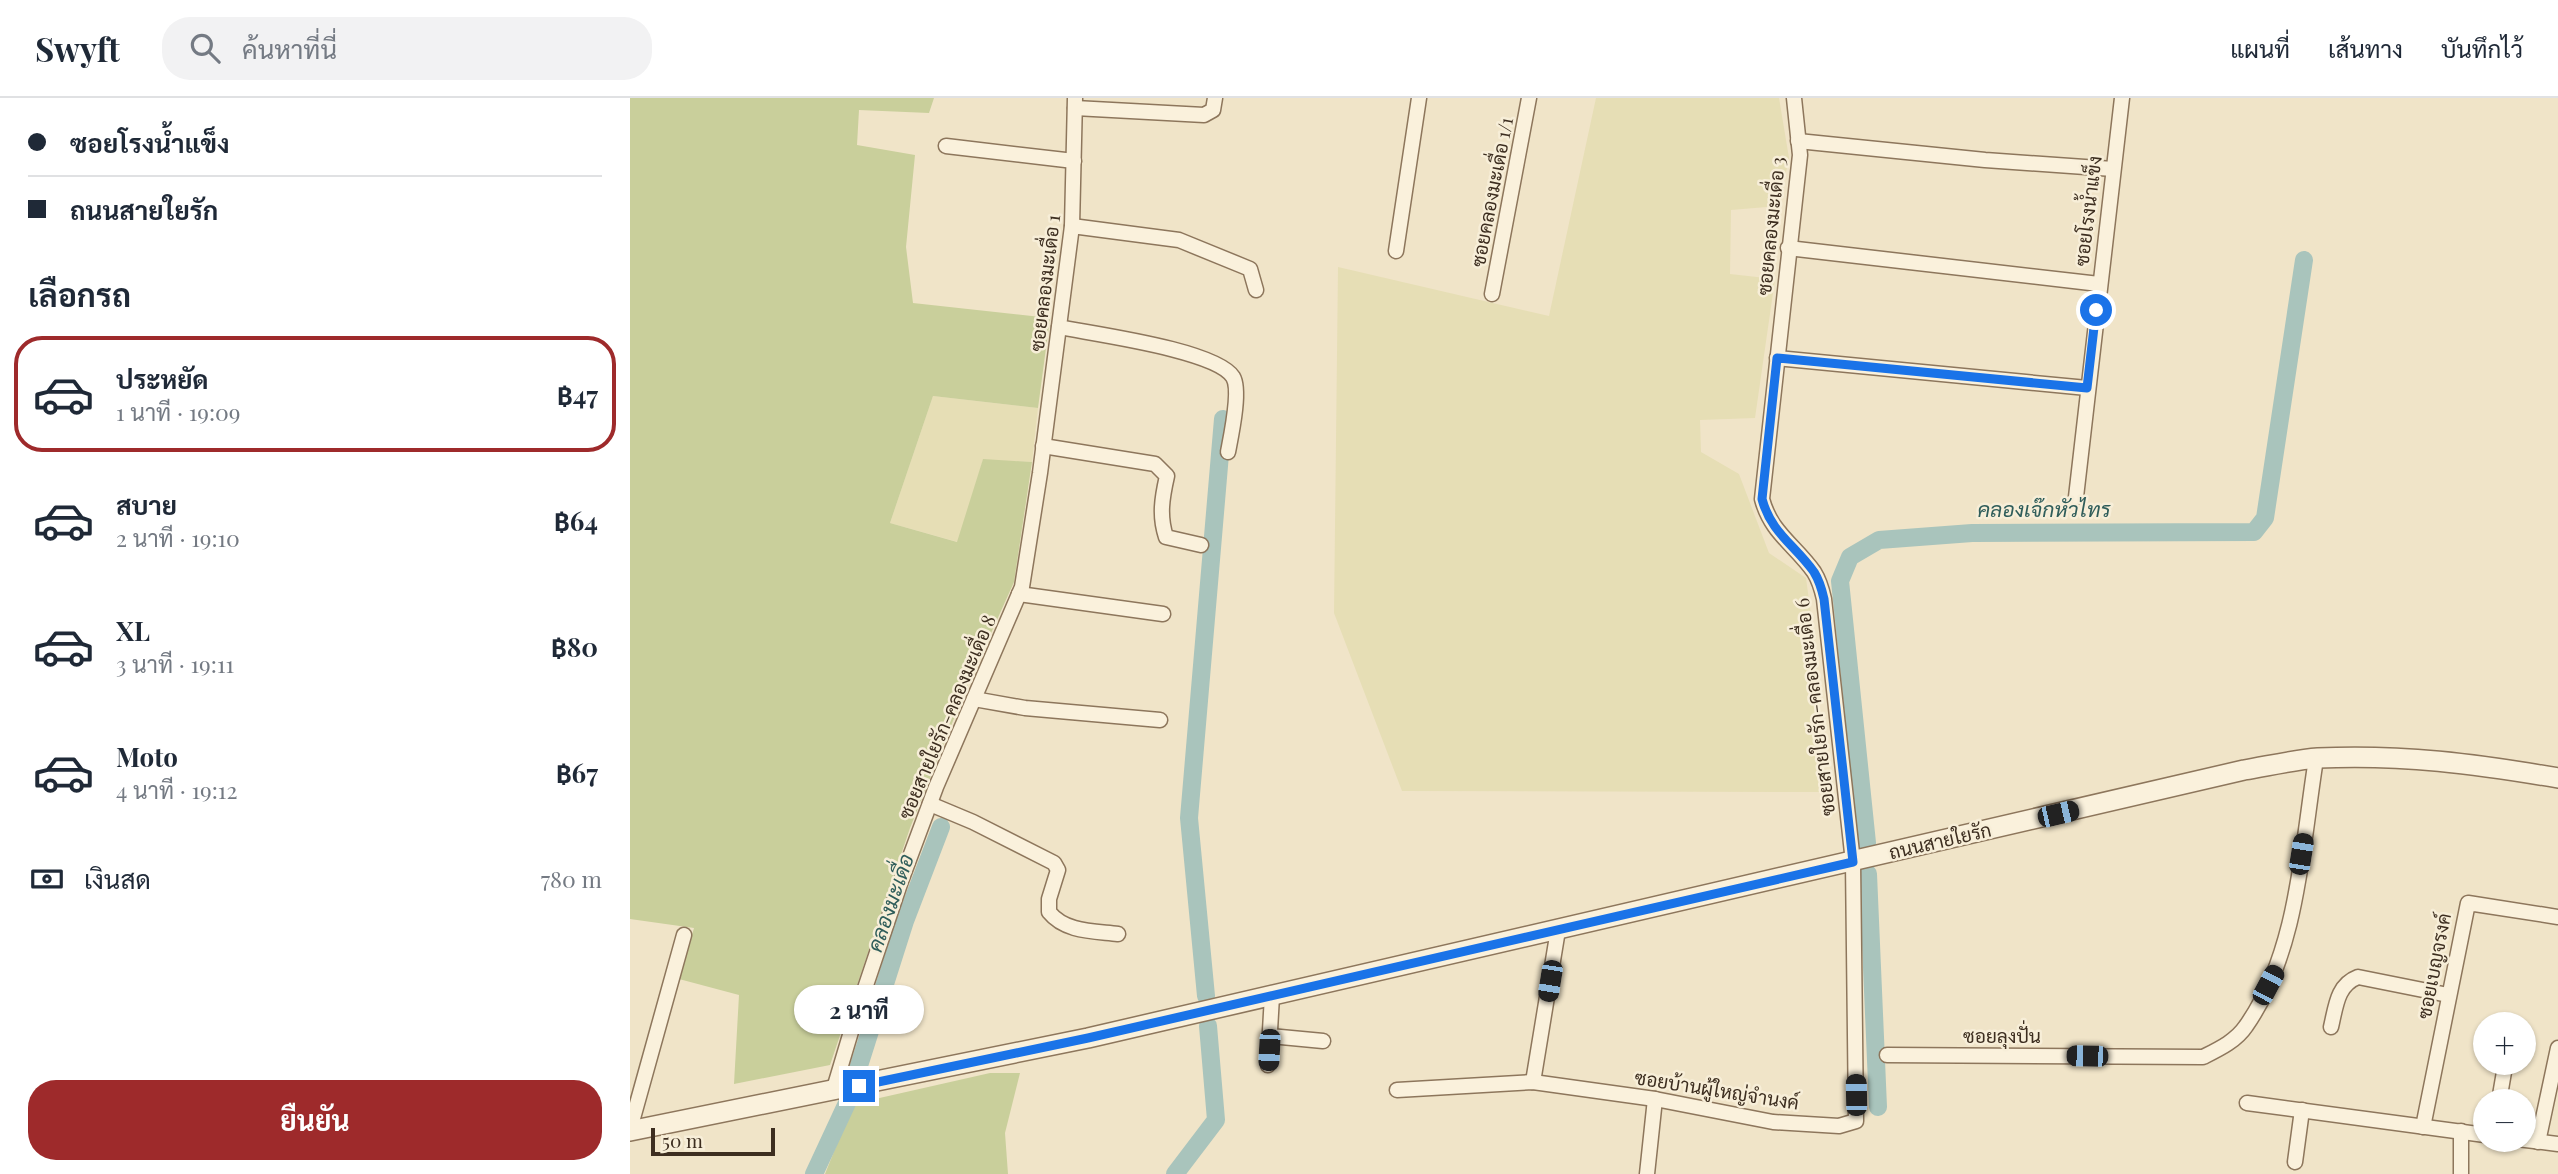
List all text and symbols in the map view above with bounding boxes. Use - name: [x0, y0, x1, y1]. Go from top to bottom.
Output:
- search box: [162, 17, 652, 80]
- text: Swyft: [35, 26, 120, 70]
- icon: search: [186, 29, 224, 67]
- text: ค้นหาที่นี่: [242, 31, 337, 66]
- text: แผนที่: [2230, 32, 2290, 64]
- text: เส้นทาง: [2328, 32, 2403, 64]
- text: บันทึกไว้: [2441, 32, 2523, 64]
- street label: ซอยคลองมะเดื่อ 1/1: [1461, 114, 1518, 269]
- text: ซอยโรงน้ำแข็ง: [70, 125, 229, 160]
- street label: ซอยโรงน้ำแข็ง: [2066, 154, 2107, 268]
- street label: ซอยคลองมะเดื่อ 3: [1747, 155, 1790, 297]
- text: ถนนสายใยรัก: [70, 192, 218, 227]
- street label: ซอยคลองมะเดื่อ 1: [1020, 213, 1065, 353]
- text: เลือกรถ: [28, 272, 131, 315]
- route start: [2080, 294, 2112, 326]
- text: ประหยัด: [116, 361, 209, 396]
- icon: car: [32, 363, 95, 426]
- text: ฿47: [557, 377, 598, 412]
- text: 1 นาที · 19:09: [116, 396, 241, 427]
- text: สบาย: [116, 487, 177, 522]
- icon: car: [32, 489, 95, 552]
- water label: คลองเจ๊กหัวไทร: [1977, 494, 2111, 522]
- text: ฿64: [554, 503, 598, 538]
- text: 2 นาที · 19:10: [116, 522, 240, 553]
- street label: ซอยสายใยรัก-คลองมะเดื่อ 6: [1785, 596, 1840, 818]
- street label: ซอยสายใยรัก-คลองมะเดื่อ 8: [888, 609, 1001, 823]
- text: XL: [116, 613, 150, 648]
- icon: car: [32, 615, 95, 678]
- text: ฿80: [551, 629, 598, 664]
- text: 3 นาที · 19:11: [116, 648, 234, 679]
- text: Moto: [116, 739, 178, 774]
- icon: car: [32, 741, 95, 804]
- text: ฿67: [556, 755, 598, 790]
- text: 4 นาที · 19:12: [116, 774, 237, 805]
- car: [2036, 799, 2081, 829]
- street label: ถนนสายใยรัก: [1886, 816, 1994, 864]
- car: [2288, 832, 2315, 876]
- water label: คลองมะเดื่อ: [855, 848, 919, 955]
- icon: cash: [28, 860, 66, 898]
- text: เงินสด: [84, 861, 151, 896]
- text: 780 m: [541, 863, 602, 894]
- street label: ซอยเบญจรงค์: [2410, 911, 2456, 1021]
- car: [1537, 959, 1564, 1003]
- car: [2249, 962, 2288, 1008]
- callout: 2 นาที: [794, 984, 924, 1034]
- text: 2 นาที: [829, 994, 889, 1025]
- map controls: [2473, 1012, 2536, 1152]
- button: +: [2473, 1012, 2536, 1075]
- street label: ซอยลุงปั่น: [1963, 1020, 2041, 1049]
- car: [1258, 1028, 1281, 1072]
- car: [2066, 1045, 2109, 1067]
- street label: ซอยบ้านผู้ใหญ่จำนงค์: [1633, 1063, 1801, 1117]
- route end: [843, 1070, 875, 1102]
- car: [1846, 1074, 1867, 1116]
- button: ยืนยัน: [28, 1080, 602, 1160]
- button: −: [2473, 1089, 2536, 1152]
- scale bar: [651, 1125, 775, 1157]
- text: 50 m: [662, 1127, 703, 1153]

